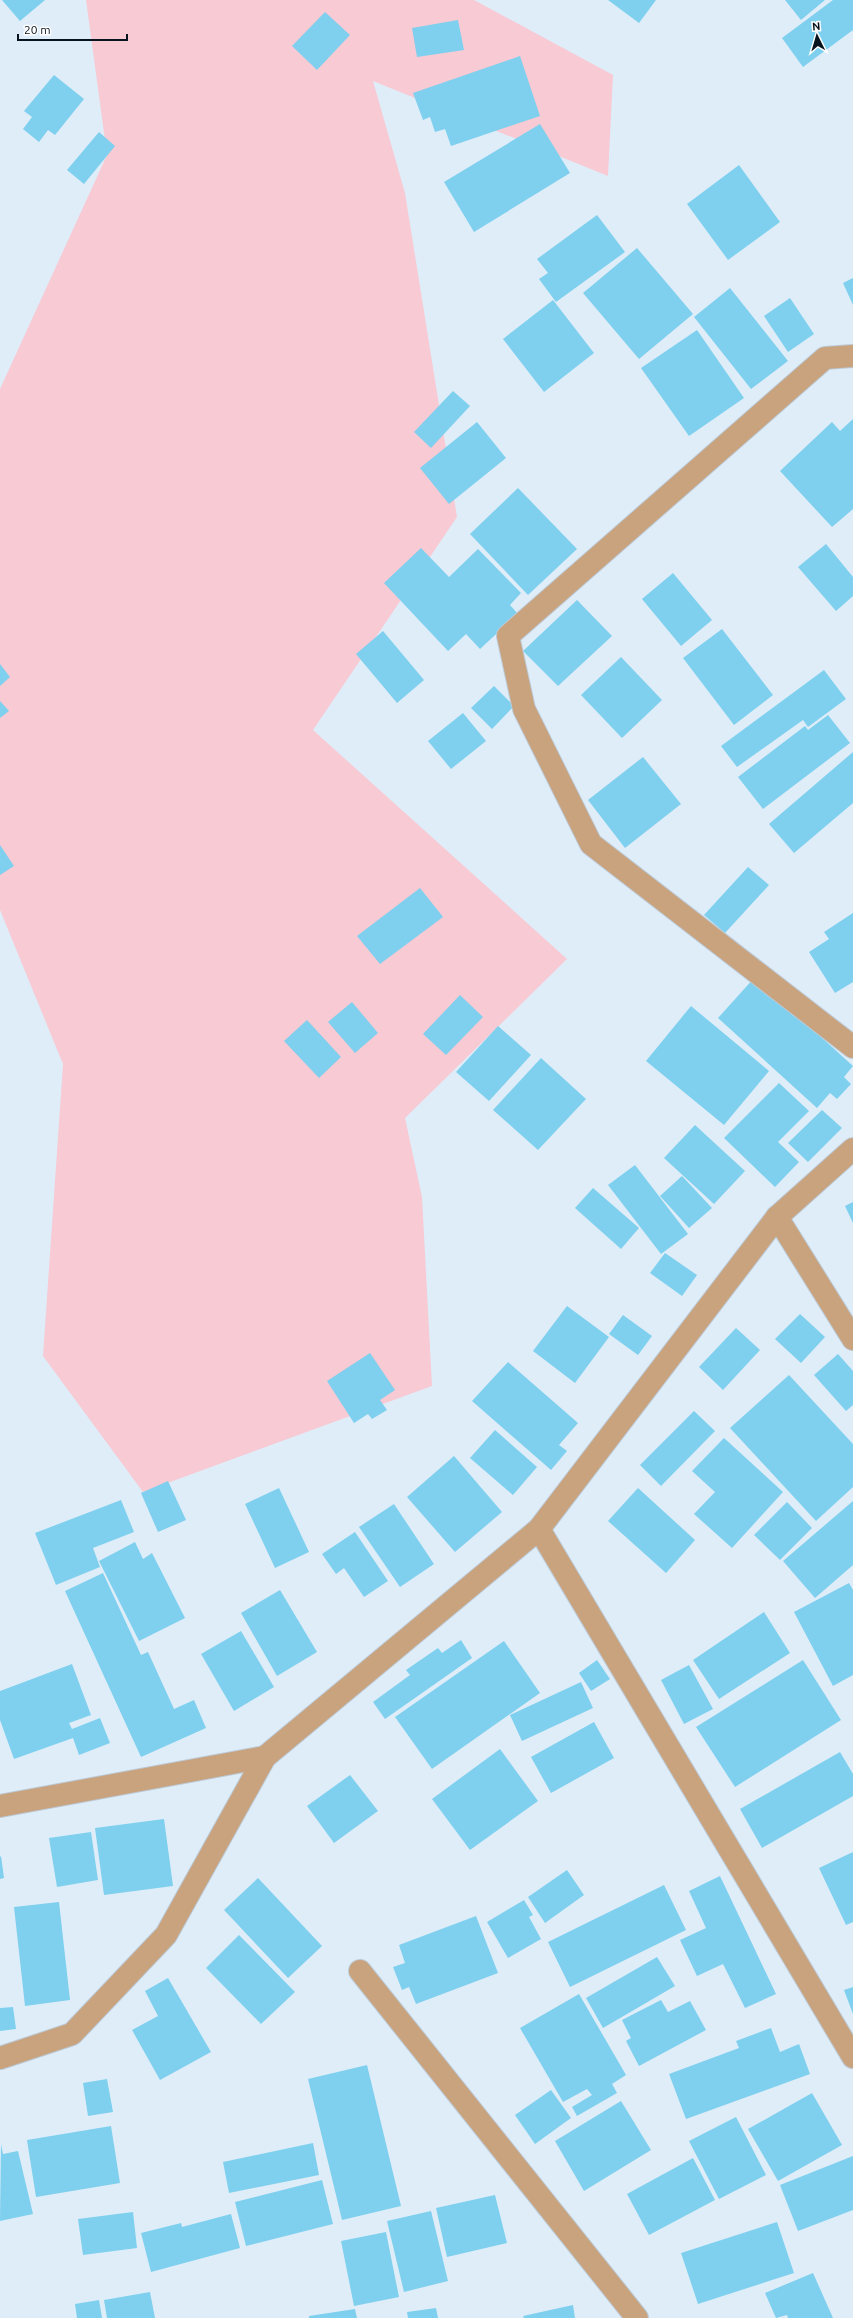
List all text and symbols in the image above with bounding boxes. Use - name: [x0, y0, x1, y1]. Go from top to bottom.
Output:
- scale bar: [18, 16, 127, 42]
- north arrow: [797, 16, 837, 56]
- text: N: [812, 20, 821, 32]
- text: 20 m: [24, 23, 51, 36]

